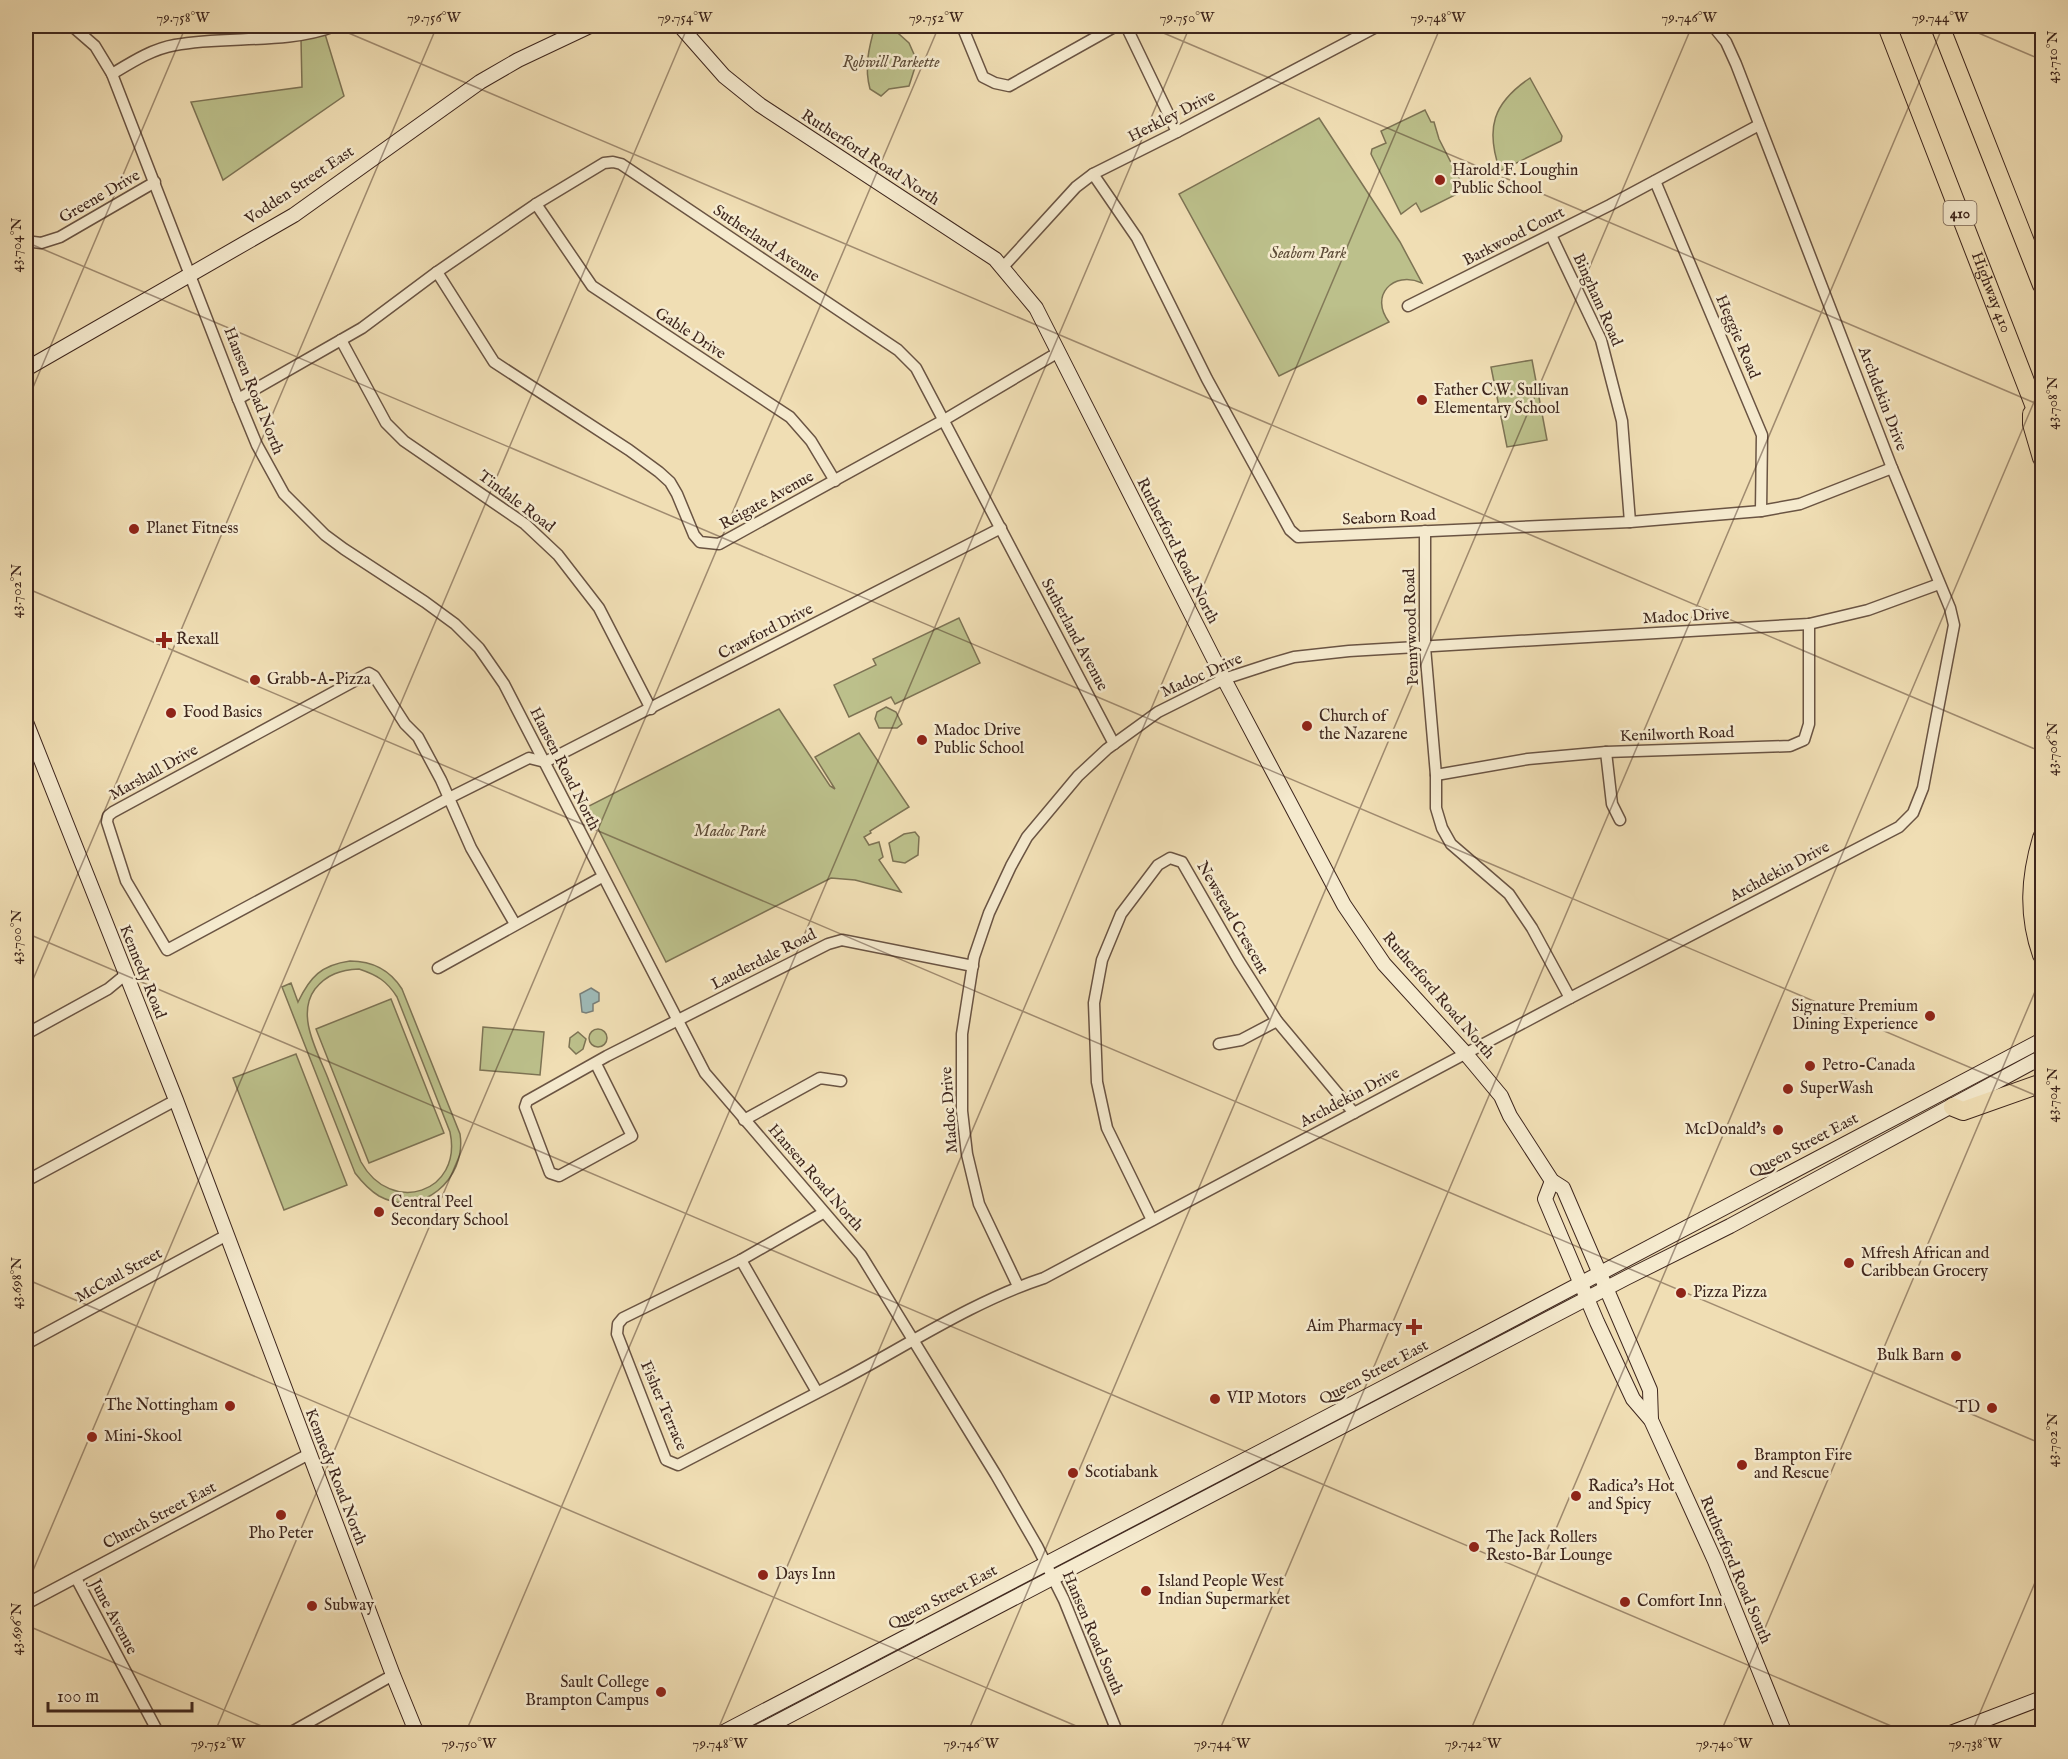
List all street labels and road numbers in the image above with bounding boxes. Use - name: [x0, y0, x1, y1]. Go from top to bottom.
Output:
- street label: Herkley Drive: [1125, 86, 1219, 148]
- street label: Rutherford Road North: [797, 106, 943, 211]
- street label: Vodden Street East: [241, 142, 359, 230]
- street label: Greene Drive: [56, 166, 144, 228]
- street label: Sutherland Avenue: [709, 201, 823, 287]
- road number: 410: [1944, 201, 1976, 225]
- street label: Barkwood Court: [1460, 203, 1568, 271]
- street label: Highway 410: [1966, 249, 2015, 336]
- street label: Bingham Road: [1568, 250, 1627, 350]
- street label: Heggie Road: [1710, 292, 1764, 383]
- street label: Gable Drive: [651, 304, 729, 364]
- street label: Hansen Road North: [218, 324, 288, 458]
- street label: Archdekin Drive: [1853, 343, 1911, 454]
- street label: Tindale Road: [474, 467, 559, 538]
- street label: Reigate Avenue: [716, 467, 818, 535]
- street label: Rutherford Road North: [1131, 475, 1223, 628]
- street label: Seaborn Road: [1342, 506, 1437, 530]
- street label: Pennywood Road: [1400, 568, 1424, 686]
- street label: Sutherland Avenue: [1036, 575, 1112, 695]
- street label: Crawford Drive: [715, 600, 817, 664]
- street label: Madoc Drive: [1642, 605, 1730, 629]
- street label: Madoc Drive: [1158, 649, 1246, 703]
- street label: Hansen Road North: [524, 704, 604, 834]
- street label: Kenilworth Road: [1620, 723, 1735, 747]
- street label: Marshall Drive: [106, 740, 202, 806]
- street label: Archdekin Drive: [1726, 837, 1833, 907]
- street label: Newstead Crescent: [1192, 858, 1273, 978]
- street label: Kennedy Road: [114, 922, 170, 1022]
- street label: Lauderdale Road: [708, 925, 820, 995]
- street label: Rutherford Road North: [1378, 929, 1499, 1064]
- street label: Archdekin Drive: [1296, 1063, 1403, 1133]
- street label: Madoc Drive: [937, 1066, 963, 1154]
- street label: Queen Street East: [1746, 1109, 1862, 1183]
- street label: Hansen Road North: [763, 1120, 867, 1236]
- street label: McCaul Street: [72, 1244, 166, 1308]
- street label: Queen Street East: [1316, 1336, 1432, 1410]
- street label: Fisher Terrace: [635, 1358, 691, 1454]
- street label: Kennedy Road North: [300, 1406, 370, 1549]
- street label: Church Street East: [100, 1478, 220, 1554]
- street label: Rutherford Road South: [1695, 1493, 1775, 1647]
- street label: Queen Street East: [885, 1561, 1001, 1635]
- street label: Hansen Road South: [1057, 1568, 1127, 1699]
- street label: June Avenue: [84, 1574, 141, 1658]

